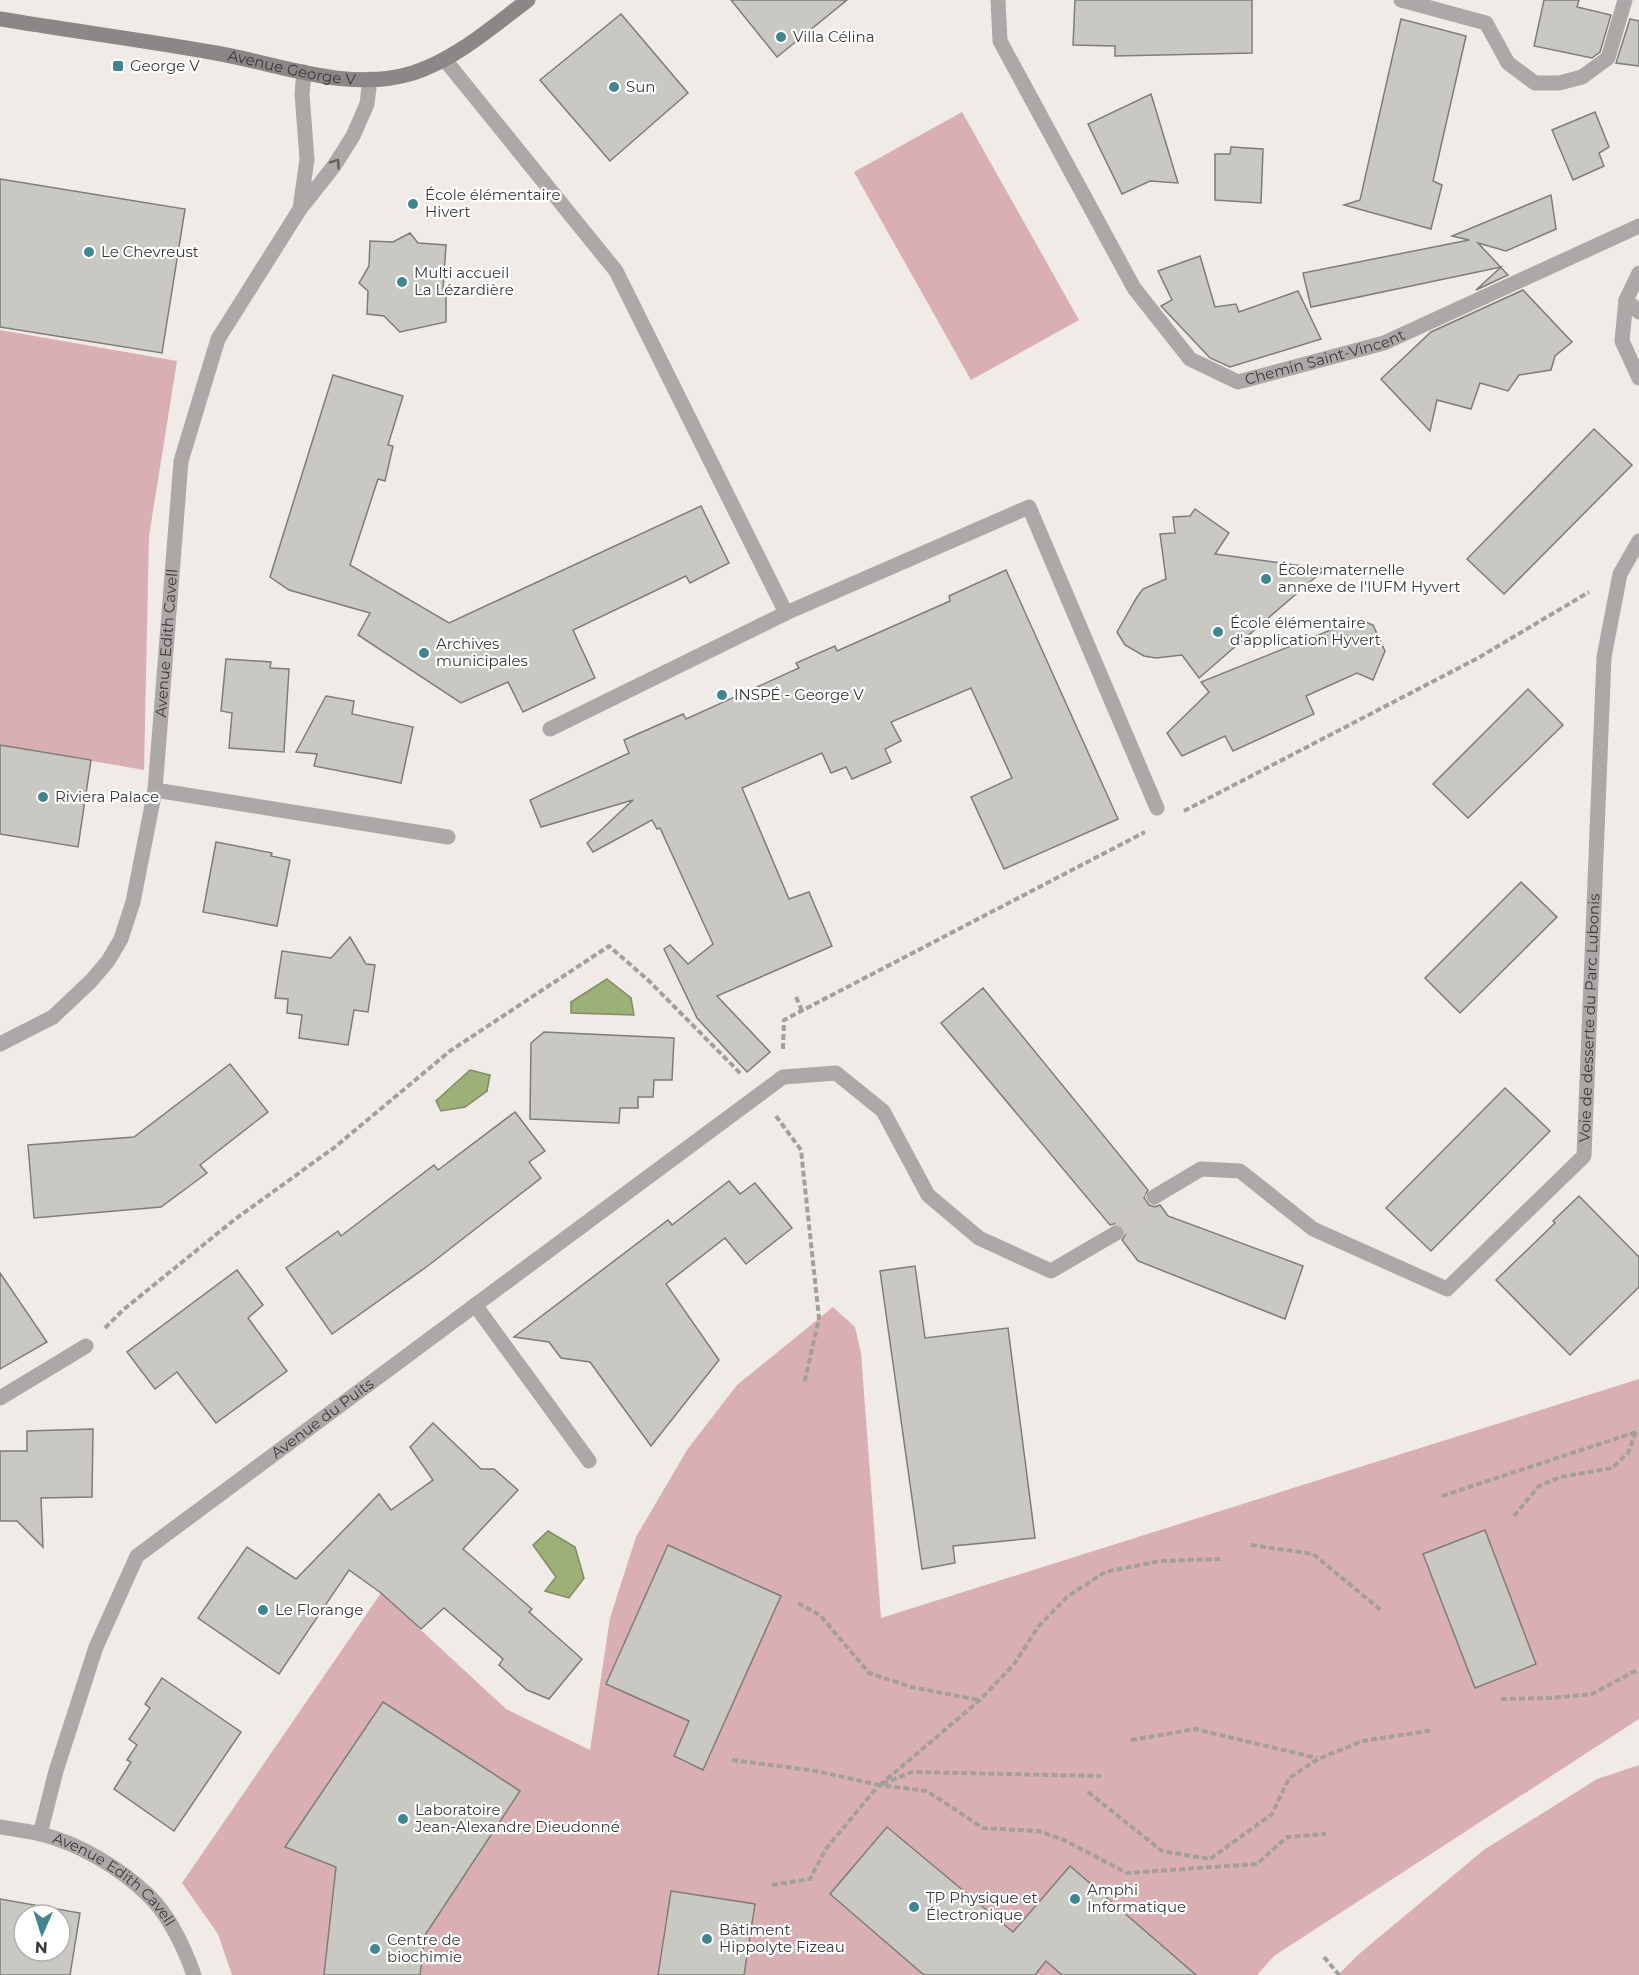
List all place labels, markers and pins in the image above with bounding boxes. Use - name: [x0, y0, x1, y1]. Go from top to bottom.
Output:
- place label: Villa Célina: [793, 27, 875, 46]
- marker: Villa Célina: [774, 30, 788, 44]
- place label: George V: [130, 56, 200, 75]
- marker: George V: [111, 59, 125, 73]
- place label: Sun: [626, 77, 655, 96]
- marker: Sun: [607, 80, 621, 94]
- place label: École élémentaire Hivert: [425, 185, 561, 221]
- marker: École élémentaire Hivert: [406, 197, 420, 211]
- place label: Le Chevreust: [101, 242, 199, 261]
- marker: Le Chevreust: [82, 245, 96, 259]
- place label: Multi accueil La Lézardière: [414, 263, 514, 299]
- marker: Multi accueil La Lézardière: [395, 275, 409, 289]
- place label: École maternelle annexe de l'IUFM Hyvert: [1278, 560, 1461, 596]
- marker: École maternelle annexe de l'IUFM Hyvert: [1259, 572, 1273, 586]
- place label: École élémentaire d'application Hyvert: [1230, 613, 1381, 649]
- marker: École élémentaire d'application Hyvert: [1211, 625, 1225, 639]
- place label: Archives municipales: [436, 634, 528, 670]
- marker: Archives municipales: [417, 646, 431, 660]
- place label: INSPÉ - George V: [734, 685, 864, 704]
- marker: INSPÉ - George V: [715, 688, 729, 702]
- place label: Riviera Palace: [55, 787, 159, 806]
- marker: Riviera Palace: [36, 790, 50, 804]
- place label: Le Florange: [275, 1600, 363, 1619]
- marker: Le Florange: [256, 1603, 270, 1617]
- place label: Laboratoire Jean-Alexandre Dieudonné: [414, 1800, 620, 1836]
- marker: Laboratoire Jean-Alexandre Dieudonné: [396, 1812, 410, 1826]
- place label: Amphi Informatique: [1087, 1880, 1186, 1916]
- place label: TP Physique et Électronique: [926, 1888, 1038, 1924]
- marker: Amphi Informatique: [1068, 1892, 1082, 1906]
- marker: TP Physique et Électronique: [907, 1900, 921, 1914]
- place label: Bâtiment Hippolyte Fizeau: [719, 1920, 845, 1956]
- place label: Centre de biochimie: [387, 1930, 462, 1966]
- marker: Bâtiment Hippolyte Fizeau: [700, 1932, 714, 1946]
- marker: Centre de biochimie: [368, 1942, 382, 1956]

